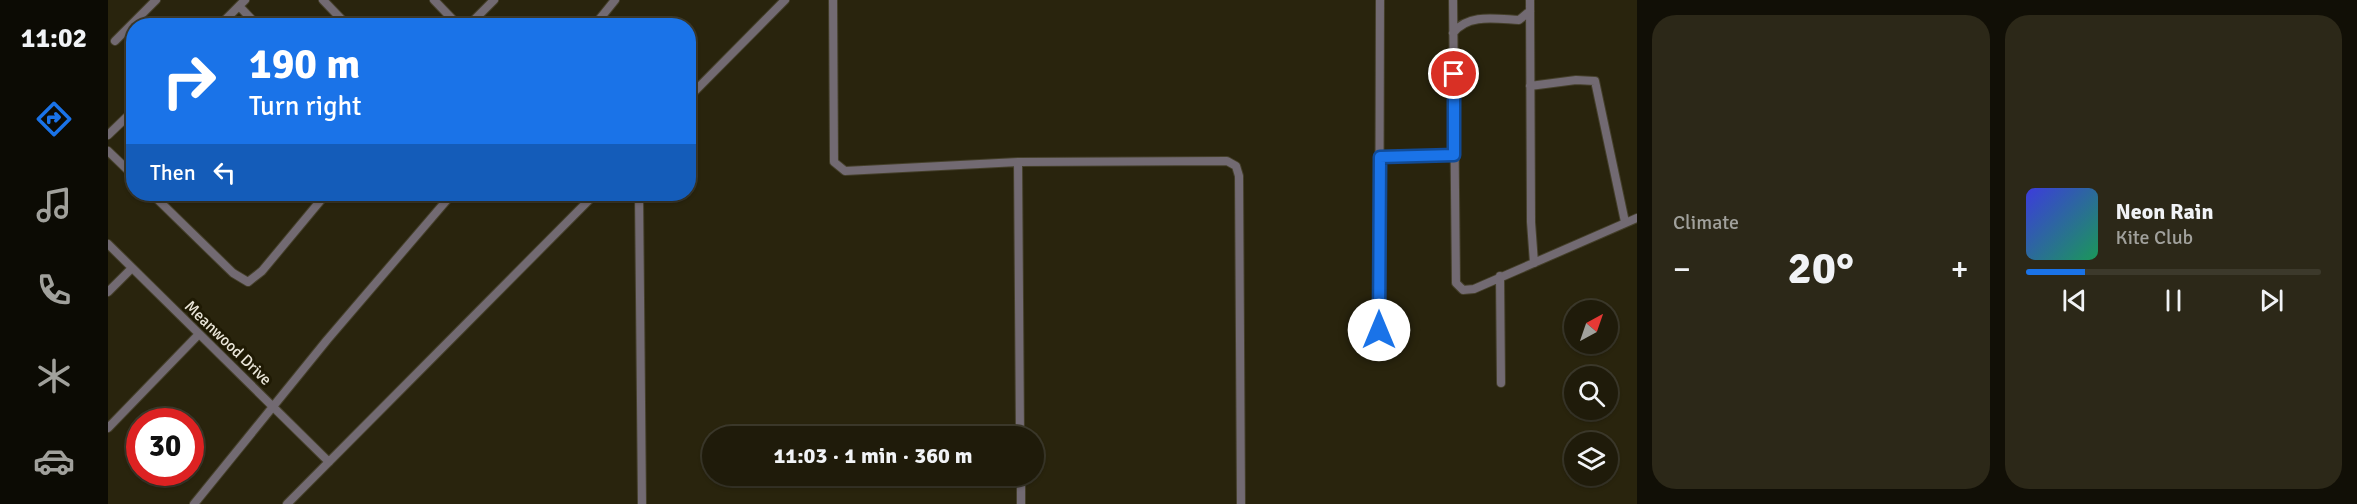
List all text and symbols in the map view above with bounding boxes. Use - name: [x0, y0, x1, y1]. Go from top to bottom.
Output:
- text: 11:02: [21, 22, 87, 55]
- text: 190 m: [249, 39, 360, 90]
- icon: right: [150, 42, 228, 120]
- pin: [1428, 48, 1479, 99]
- icon: arrive: [1437, 57, 1470, 90]
- text: Turn right: [249, 90, 362, 123]
- icon: directions: [33, 98, 75, 140]
- icon: left: [208, 156, 241, 189]
- text: Then: [150, 159, 196, 186]
- icon: music: [33, 184, 75, 226]
- text: Neon Rain: [2116, 198, 2213, 225]
- text: Climate: [1673, 210, 1739, 235]
- text: Kite Club: [2116, 225, 2193, 250]
- text: 20°: [1787, 241, 1854, 296]
- text: −: [1673, 249, 1691, 290]
- text: +: [1951, 249, 1968, 290]
- icon: phone: [33, 269, 75, 311]
- icon: previous: [2058, 284, 2091, 317]
- icon: pause: [2157, 284, 2190, 317]
- icon: next: [2255, 284, 2288, 317]
- street label: Meanwood Drive: [180, 296, 276, 390]
- position arrow: [1347, 298, 1411, 362]
- north arrow: [1564, 300, 1618, 354]
- map controls: [1564, 300, 1618, 486]
- icon: climate: [33, 355, 75, 397]
- button: search: [1564, 366, 1618, 420]
- speed limit sign: 30: [126, 408, 204, 486]
- button: layers: [1564, 432, 1618, 486]
- icon: car: [33, 440, 75, 482]
- text: 11:03 · 1 min · 360 m: [773, 442, 973, 469]

